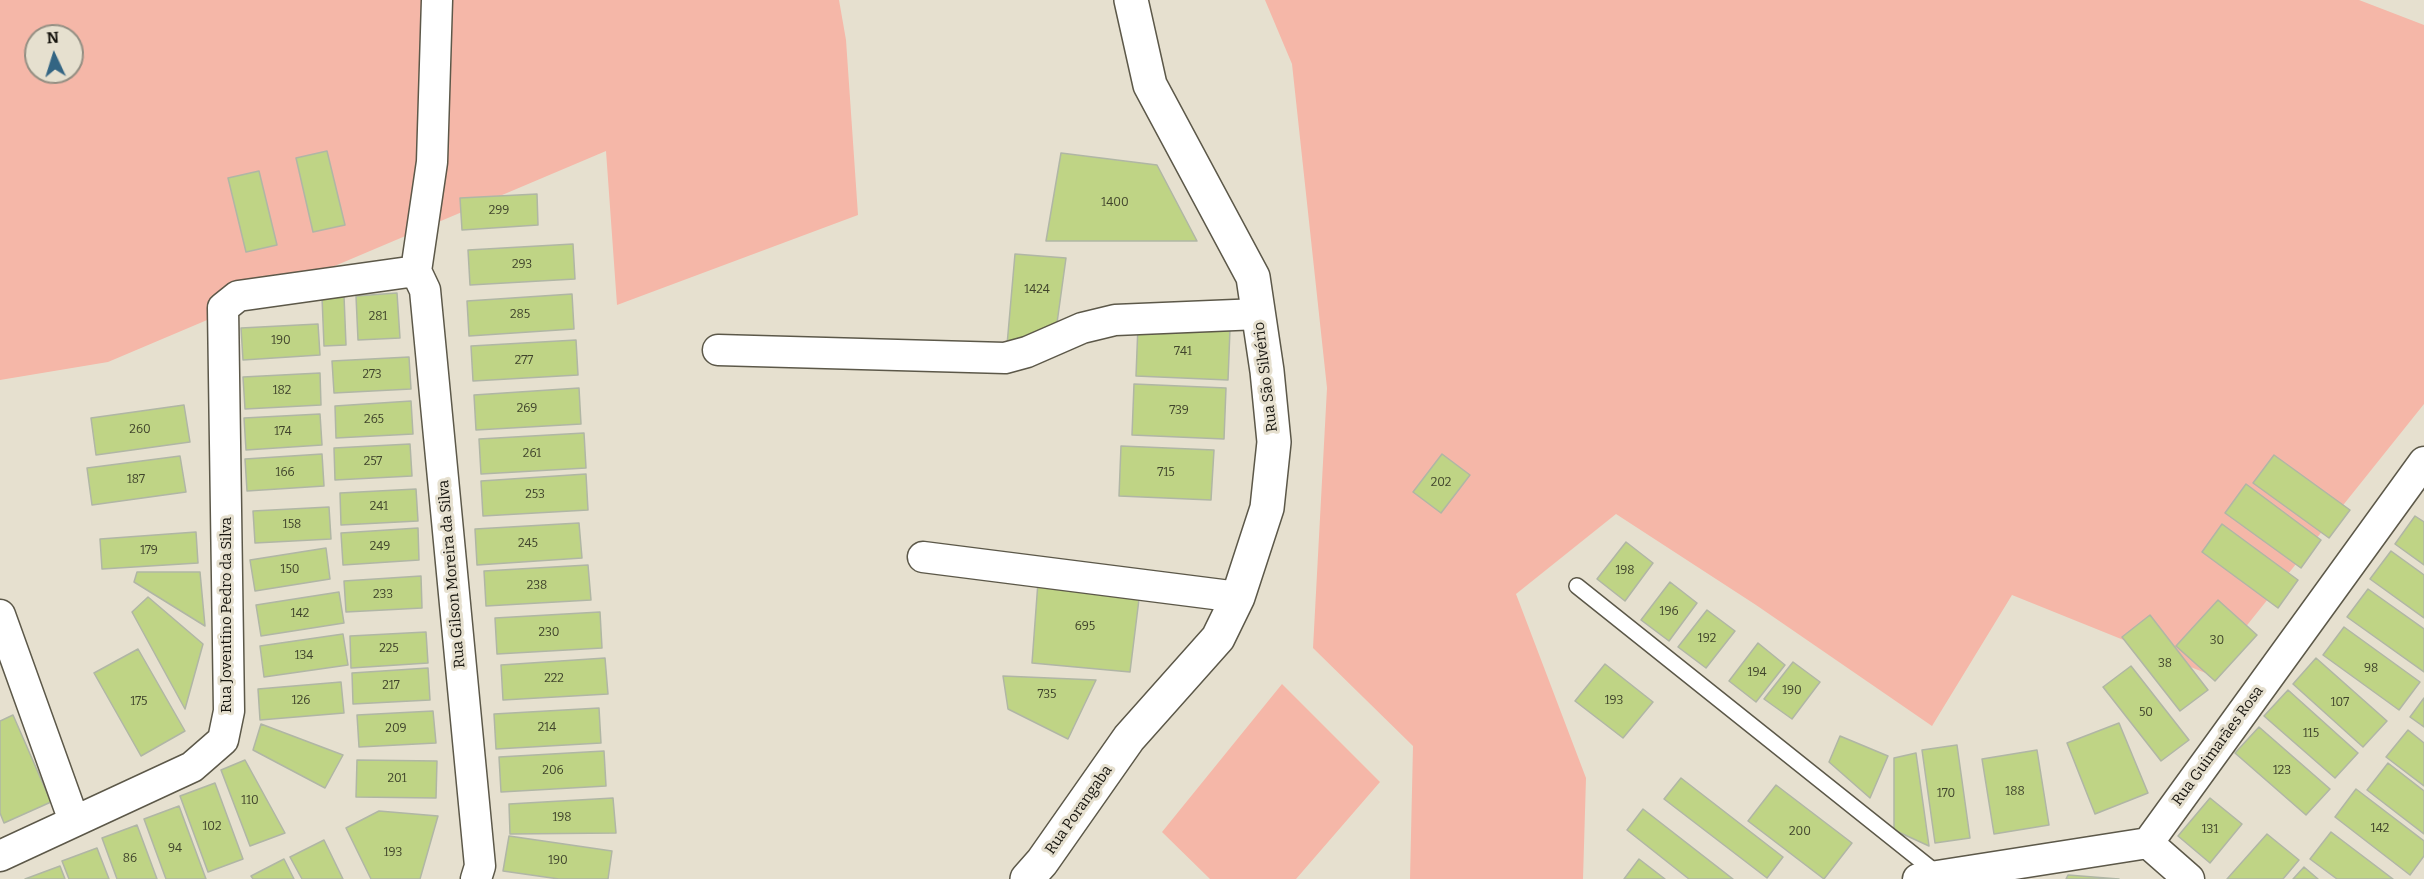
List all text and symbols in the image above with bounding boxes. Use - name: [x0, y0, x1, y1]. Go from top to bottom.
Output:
- north arrow: [24, 24, 84, 84]
- text: N: [46, 28, 60, 47]
- house number: 1400: [1101, 196, 1129, 210]
- house number: 299: [489, 204, 509, 218]
- house number: 293: [512, 258, 532, 272]
- house number: 1424: [1024, 283, 1050, 297]
- house number: 285: [510, 308, 530, 322]
- house number: 281: [369, 310, 387, 324]
- street label: Rua São Silvério: [1250, 321, 1282, 433]
- house number: 190: [271, 334, 291, 348]
- house number: 741: [1174, 345, 1192, 359]
- house number: 277: [515, 354, 533, 368]
- house number: 273: [362, 368, 382, 382]
- house number: 182: [273, 384, 291, 398]
- house number: 269: [517, 402, 537, 416]
- house number: 739: [1169, 404, 1189, 418]
- house number: 265: [364, 413, 384, 427]
- house number: 260: [129, 423, 151, 437]
- house number: 174: [274, 425, 292, 439]
- house number: 261: [523, 447, 541, 461]
- house number: 257: [364, 455, 382, 469]
- house number: 166: [276, 466, 294, 480]
- house number: 715: [1157, 466, 1175, 480]
- house number: 187: [127, 473, 145, 487]
- house number: 202: [1431, 476, 1451, 490]
- street label: Rua Gilson Moreira da Silva: [435, 479, 469, 669]
- house number: 253: [525, 488, 545, 502]
- house number: 241: [370, 500, 388, 514]
- street label: Rua Joventino Pedro da Silva: [218, 517, 236, 713]
- house number: 158: [283, 518, 301, 532]
- house number: 245: [518, 537, 538, 551]
- house number: 249: [370, 540, 390, 554]
- house number: 179: [140, 544, 158, 558]
- house number: 150: [281, 563, 299, 577]
- house number: 198: [1615, 564, 1635, 578]
- house number: 238: [527, 579, 547, 593]
- house number: 233: [373, 588, 393, 602]
- house number: 196: [1660, 605, 1678, 619]
- house number: 142: [291, 607, 309, 621]
- house number: 695: [1075, 620, 1095, 634]
- house number: 230: [538, 626, 560, 640]
- house number: 192: [1698, 632, 1716, 646]
- house number: 30: [2210, 634, 2224, 648]
- house number: 225: [379, 642, 399, 656]
- house number: 134: [295, 649, 313, 663]
- house number: 38: [2158, 657, 2172, 671]
- house number: 98: [2364, 662, 2378, 676]
- house number: 194: [1748, 666, 1766, 680]
- house number: 222: [544, 672, 564, 686]
- house number: 217: [382, 679, 400, 693]
- street label: Rua Guimarães Rosa: [2169, 683, 2267, 809]
- house number: 190: [1782, 684, 1802, 698]
- house number: 735: [1037, 688, 1057, 702]
- house number: 126: [292, 694, 310, 708]
- house number: 193: [1605, 694, 1623, 708]
- house number: 175: [131, 695, 147, 709]
- house number: 107: [2331, 696, 2349, 710]
- house number: 50: [2139, 706, 2153, 720]
- house number: 214: [538, 721, 556, 735]
- house number: 209: [385, 722, 407, 736]
- house number: 115: [2303, 727, 2319, 741]
- street label: Rua Porangaba: [1042, 762, 1116, 858]
- house number: 206: [542, 764, 564, 778]
- house number: 123: [2273, 764, 2291, 778]
- house number: 201: [387, 772, 407, 786]
- house number: 188: [2005, 785, 2025, 799]
- house number: 170: [1937, 787, 1955, 801]
- house number: 110: [241, 794, 259, 808]
- house number: 198: [552, 811, 572, 825]
- house number: 102: [202, 820, 222, 834]
- house number: 142: [2371, 822, 2389, 836]
- house number: 131: [2202, 823, 2218, 837]
- house number: 200: [1789, 825, 1811, 839]
- house number: 94: [168, 842, 182, 856]
- house number: 193: [384, 846, 402, 860]
- house number: 86: [123, 852, 137, 866]
- house number: 190: [548, 854, 568, 868]

